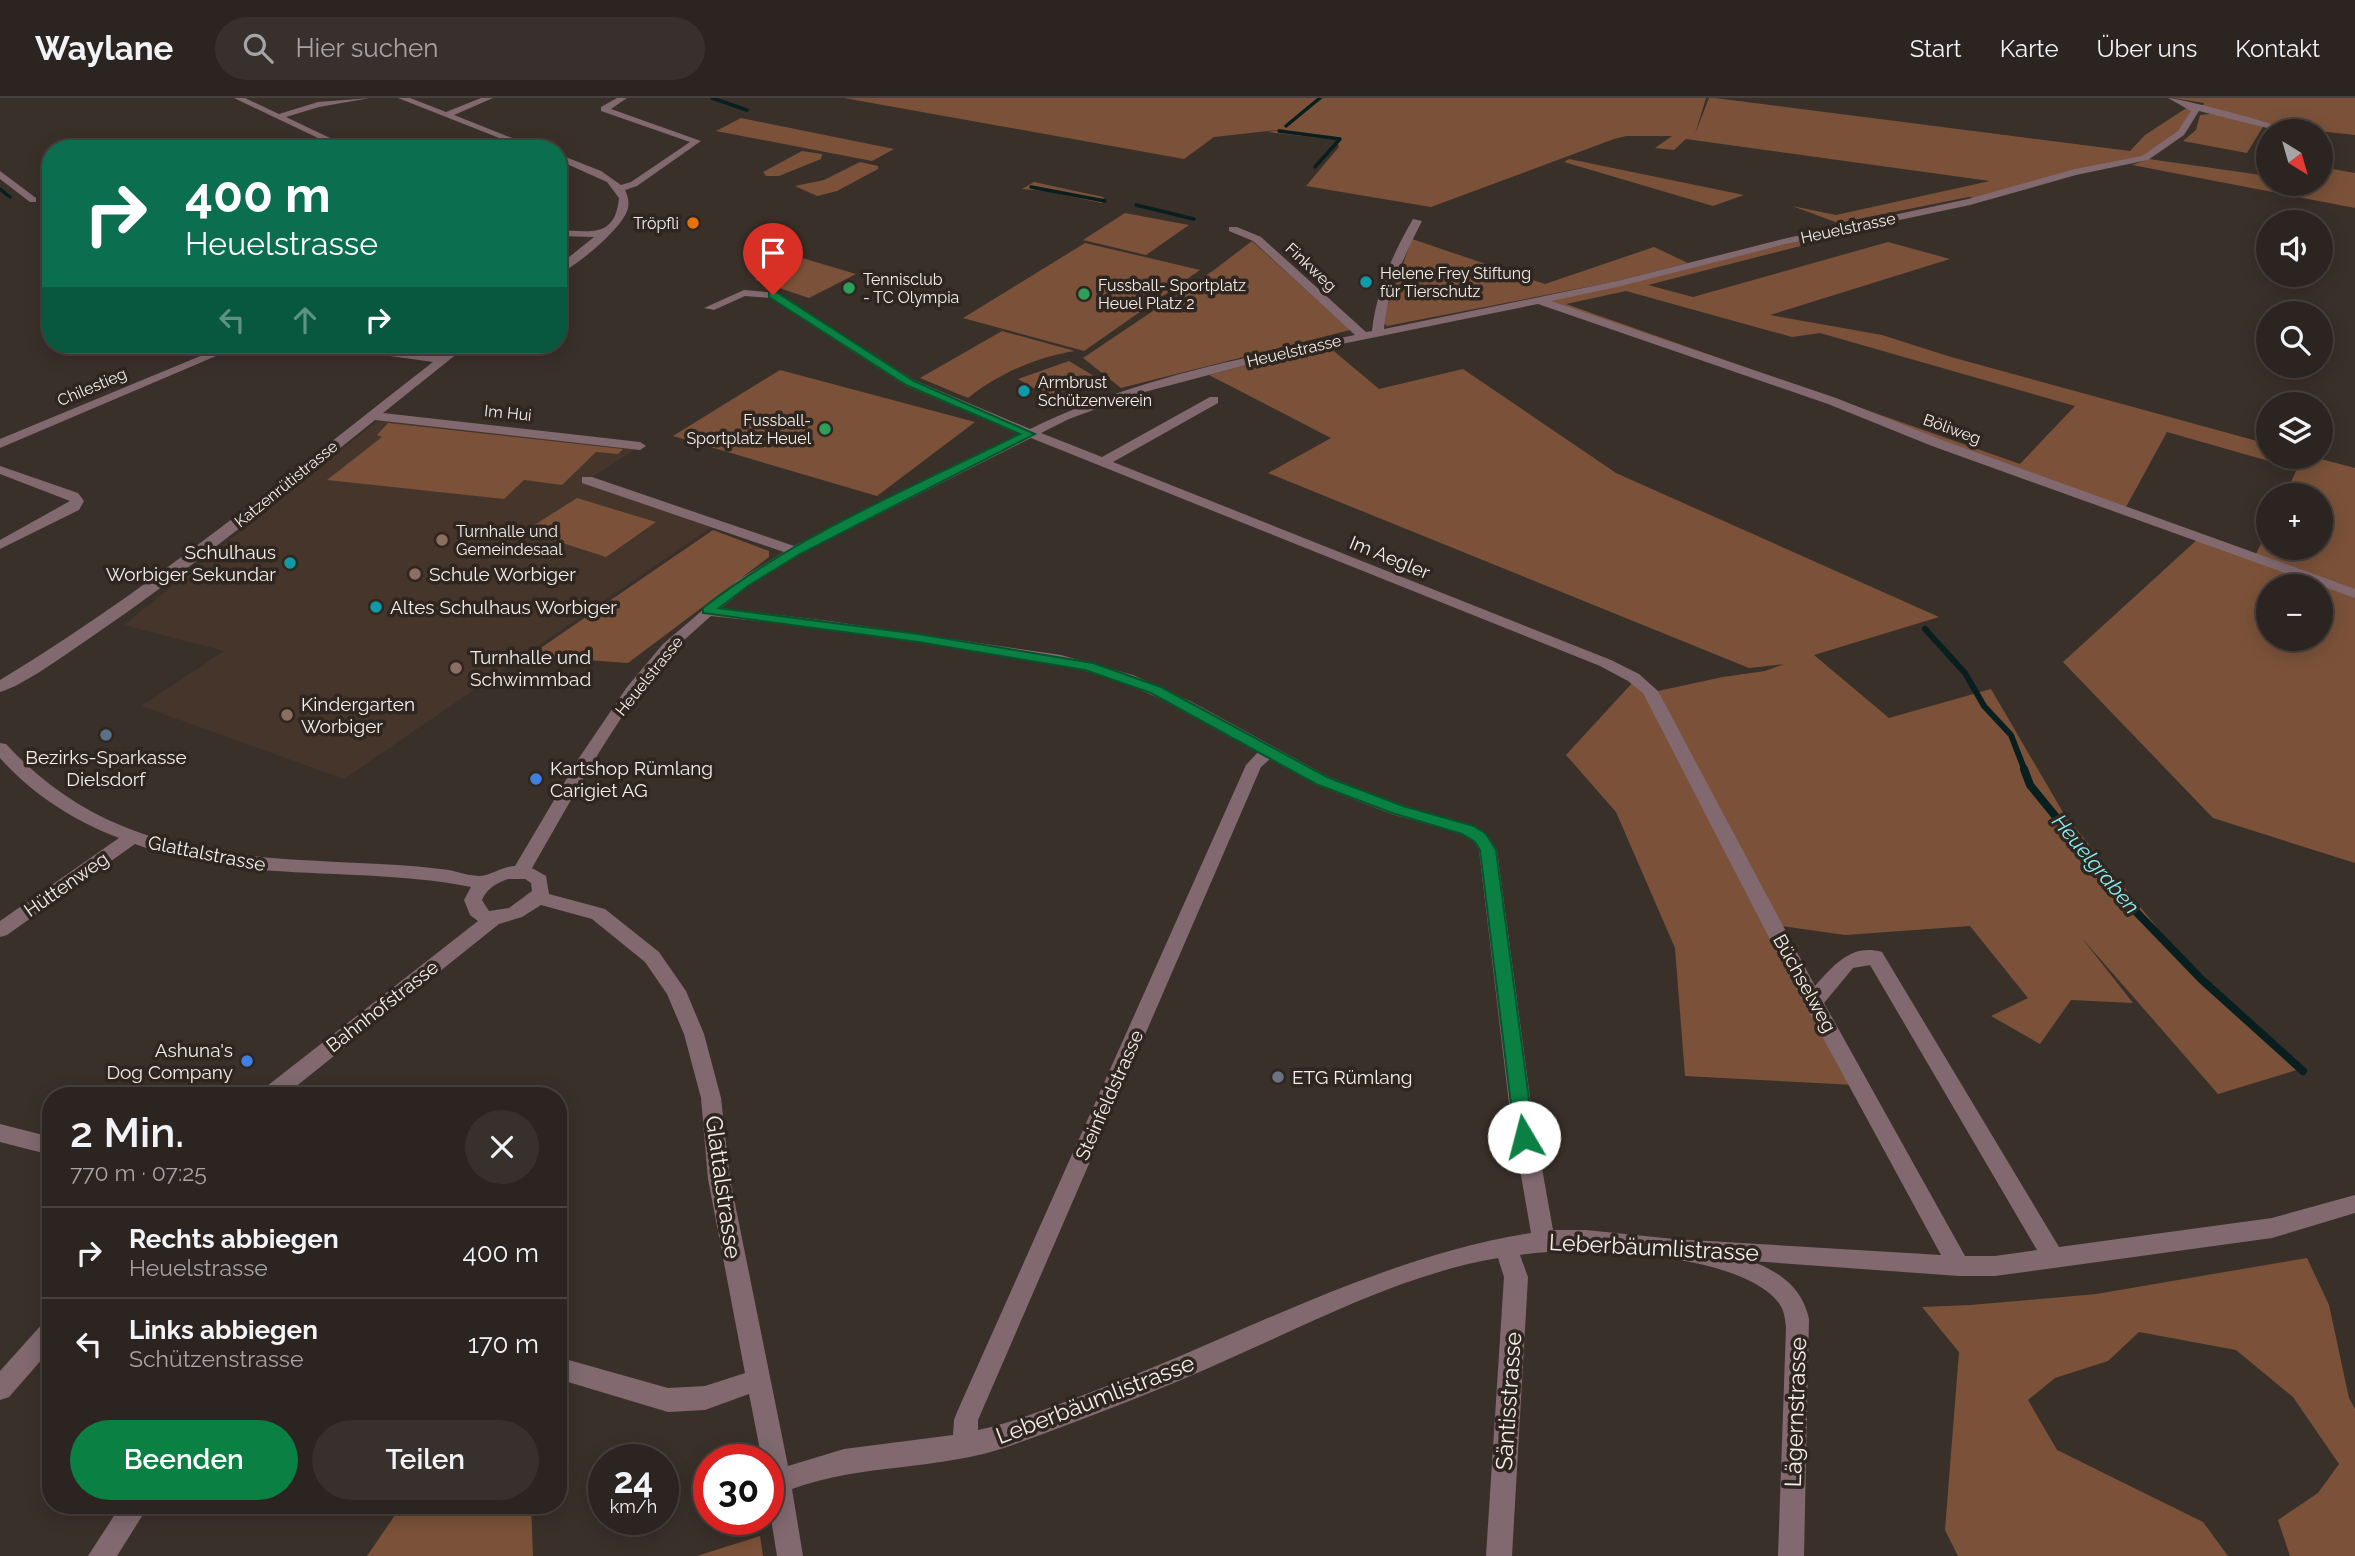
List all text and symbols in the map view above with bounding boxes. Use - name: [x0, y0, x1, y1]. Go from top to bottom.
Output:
- search box: [215, 17, 705, 80]
- text: Waylane: [35, 29, 173, 68]
- icon: search: [239, 29, 277, 67]
- text: Hier suchen: [295, 33, 439, 63]
- text: Start: [1910, 34, 1962, 63]
- text: Karte: [2000, 34, 2059, 63]
- text: Über uns: [2097, 34, 2197, 63]
- text: Kontakt: [2235, 34, 2320, 63]
- north arrow: [2256, 119, 2333, 196]
- map controls: [2256, 119, 2333, 651]
- text: 400 m: [185, 166, 331, 223]
- icon: right: [70, 168, 161, 259]
- street label: Heuelstrasse: [1799, 209, 1897, 247]
- button: sound: [2256, 210, 2333, 287]
- place label: Tröpfli: [633, 214, 679, 233]
- marker: Tröpfli: [685, 215, 701, 231]
- pin: [743, 223, 803, 295]
- text: Heuelstrasse: [185, 225, 378, 262]
- icon: arrive: [754, 234, 792, 272]
- street label: Finkweg: [1282, 239, 1340, 295]
- place label: Helene Frey Stiftung für Tierschutz: [1380, 264, 1531, 301]
- place label: Tennisclub - TC Olympia: [863, 270, 959, 307]
- marker: Helene Frey Stiftung für Tierschutz: [1358, 274, 1374, 290]
- place label: Fussball- Sportplatz Heuel Platz 2: [1098, 276, 1246, 313]
- marker: Tennisclub - TC Olympia: [841, 280, 857, 296]
- marker: Fussball- Sportplatz Heuel Platz 2: [1076, 286, 1092, 302]
- icon: left: [213, 301, 251, 339]
- icon: ahead: [286, 301, 324, 339]
- icon: right: [359, 301, 397, 339]
- button: search: [2256, 301, 2333, 378]
- street label: Heuelstrasse: [1245, 331, 1343, 371]
- street label: Chilestieg: [55, 364, 129, 410]
- place label: Armbrust Schützenverein: [1038, 373, 1152, 410]
- marker: Armbrust Schützenverein: [1016, 383, 1032, 399]
- button: layers: [2256, 392, 2333, 469]
- street label: Im Hui: [483, 401, 533, 425]
- street label: Böliweg: [1921, 410, 1983, 448]
- place label: Fussball- Sportplatz Heuel: [686, 411, 812, 448]
- marker: Fussball- Sportplatz Heuel: [817, 421, 833, 437]
- street label: Katzenrütistrasse: [231, 437, 341, 531]
- button: +: [2256, 483, 2333, 560]
- place label: Turnhalle und Gemeindesaal: [456, 522, 563, 559]
- street label: Im Aegler: [1347, 531, 1434, 583]
- marker: Turnhalle und Gemeindesaal: [434, 532, 450, 548]
- place label: Schulhaus Worbiger Sekundar: [106, 541, 276, 585]
- marker: Schulhaus Worbiger Sekundar: [282, 555, 298, 571]
- place label: Schule Worbiger: [429, 563, 576, 585]
- marker: Schule Worbiger: [407, 566, 423, 582]
- button: −: [2256, 574, 2333, 651]
- place label: Altes Schulhaus Worbiger: [390, 596, 617, 618]
- marker: Altes Schulhaus Worbiger: [368, 599, 384, 615]
- street label: Heuelstrasse: [611, 632, 687, 720]
- place label: Turnhalle und Schwimmbad: [470, 646, 591, 690]
- marker: Turnhalle und Schwimmbad: [448, 660, 464, 676]
- place label: Kindergarten Worbiger: [301, 693, 415, 737]
- marker: Kindergarten Worbiger: [279, 707, 295, 723]
- marker: Bezirks-Sparkasse Dielsdorf: [98, 727, 114, 743]
- place label: Bezirks-Sparkasse Dielsdorf: [25, 746, 187, 790]
- place label: Kartshop Rümlang Carigiet AG: [550, 757, 713, 801]
- marker: Kartshop Rümlang Carigiet AG: [528, 771, 544, 787]
- water label: Heuelgraben: [2047, 809, 2145, 919]
- street label: Glattalstrasse: [146, 831, 268, 875]
- street label: Hüttenweg: [20, 847, 112, 921]
- street label: Büchselweg: [1769, 930, 1841, 1036]
- street label: Bahnhofstrasse: [322, 956, 442, 1056]
- street label: Steinfeldstrasse: [1070, 1027, 1148, 1163]
- place label: Ashuna's Dog Company: [106, 1039, 233, 1083]
- marker: Ashuna's Dog Company: [239, 1053, 255, 1069]
- place label: ETG Rümlang: [1292, 1066, 1413, 1088]
- marker: ETG Rümlang: [1270, 1069, 1286, 1085]
- position arrow: [1487, 1100, 1561, 1174]
- text: 2 Min.: [70, 1108, 184, 1157]
- button: close: [465, 1110, 539, 1184]
- street label: Glattalstrasse: [701, 1114, 747, 1260]
- text: 770 m · 07:25: [70, 1159, 207, 1186]
- text: Rechts abbiegen: [129, 1224, 339, 1254]
- street label: Leberbäumlistrasse: [1548, 1228, 1760, 1266]
- icon: right: [70, 1234, 108, 1272]
- text: 400 m: [462, 1238, 539, 1268]
- text: Heuelstrasse: [129, 1254, 268, 1281]
- text: Links abbiegen: [129, 1315, 318, 1345]
- icon: left: [70, 1325, 108, 1363]
- text: 170 m: [468, 1329, 539, 1359]
- street label: Säntisstrasse: [1490, 1331, 1526, 1471]
- street label: Lägernstrasse: [1779, 1336, 1811, 1488]
- text: Schützenstrasse: [129, 1345, 303, 1372]
- street label: Leberbäumlistrasse: [992, 1349, 1198, 1449]
- button: Beenden: [70, 1420, 298, 1500]
- button: Teilen: [312, 1420, 539, 1500]
- speed limit sign: 30: [693, 1444, 784, 1535]
- text: 24: [614, 1460, 653, 1501]
- text: km/h: [610, 1496, 657, 1517]

